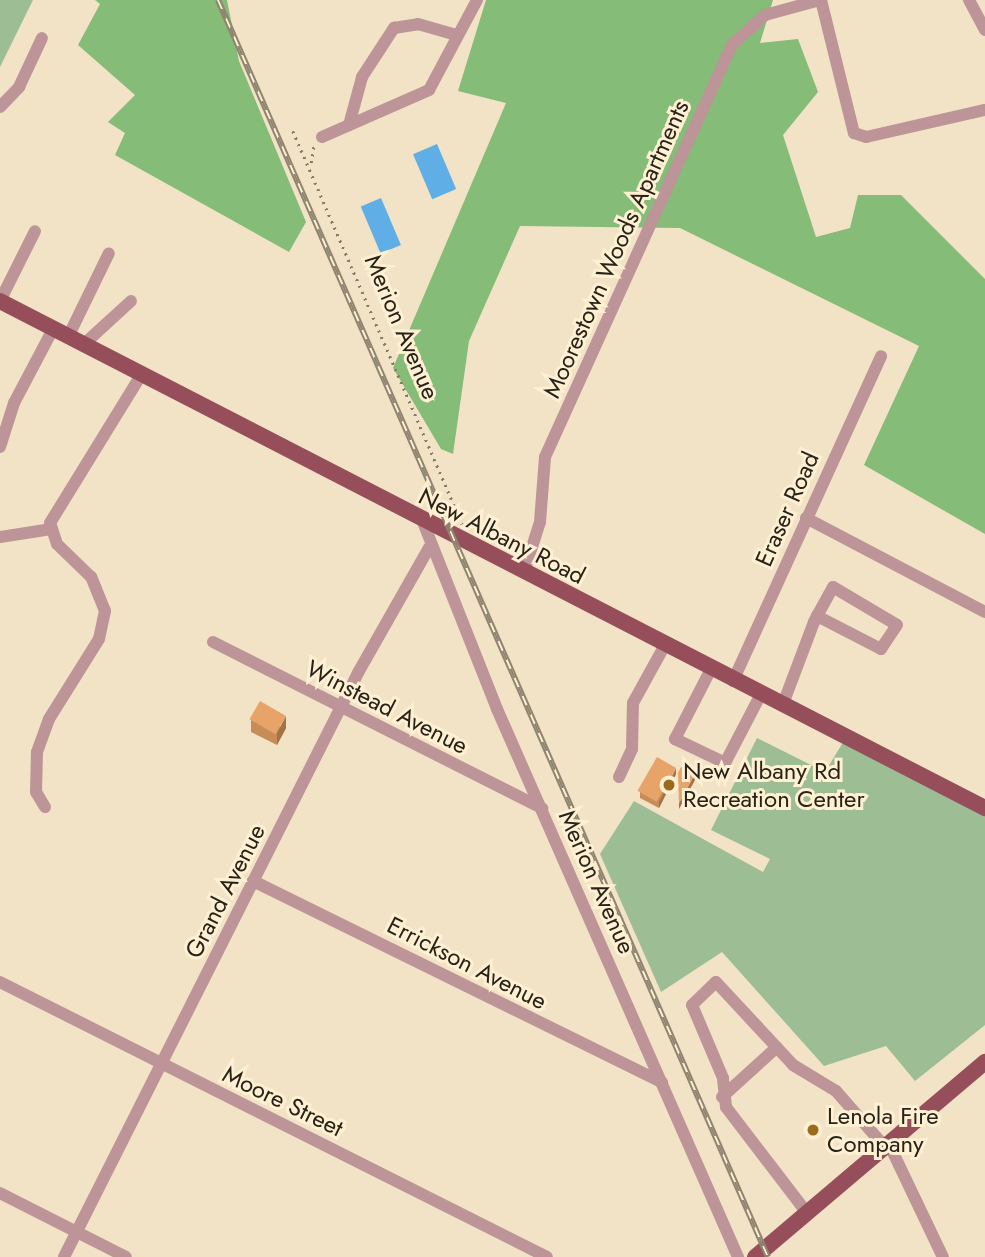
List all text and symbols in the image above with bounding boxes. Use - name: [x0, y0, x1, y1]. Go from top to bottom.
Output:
- street label: Moorestown Woods Apartments: [537, 96, 695, 402]
- street label: Merion Avenue: [359, 251, 445, 403]
- street label: Eraser Road: [749, 447, 825, 571]
- street label: New Albany Road: [414, 482, 590, 590]
- street label: Winstead Avenue: [301, 654, 473, 760]
- place label: New Albany Rd Recreation Center: [683, 757, 865, 813]
- marker: New Albany Rd Recreation Center: [661, 777, 677, 793]
- street label: Merion Avenue: [553, 806, 641, 958]
- street label: Grand Avenue: [179, 819, 271, 963]
- street label: Errickson Avenue: [382, 910, 552, 1016]
- street label: Moore Street: [218, 1059, 348, 1143]
- place label: Lenola Fire Company: [827, 1102, 939, 1158]
- marker: Lenola Fire Company: [805, 1122, 821, 1138]

